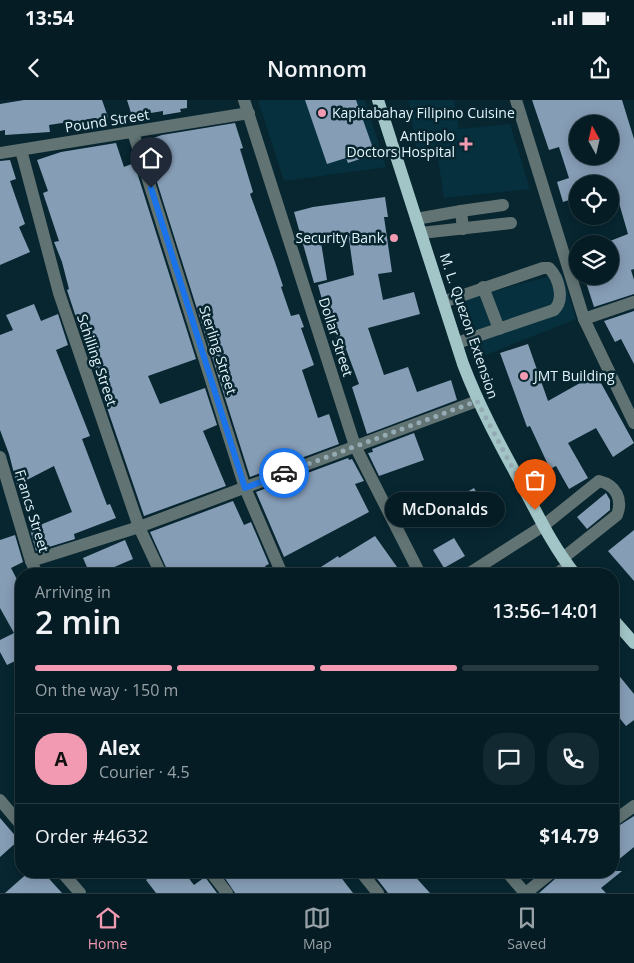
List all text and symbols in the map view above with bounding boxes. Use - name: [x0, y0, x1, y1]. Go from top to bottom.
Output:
- text: 13:54: [25, 5, 74, 31]
- text: Nomnom: [267, 53, 367, 83]
- icon: back: [20, 54, 48, 82]
- icon: share: [586, 54, 614, 82]
- place label: Kapitabahay Filipino Cuisine: [332, 103, 515, 122]
- street label: Pound Street: [63, 104, 151, 137]
- marker: Kapitabahay Filipino Cuisine: [316, 107, 328, 119]
- north arrow: [569, 115, 619, 165]
- map controls: [569, 115, 619, 285]
- place label: Antipolo Doctors Hospital: [346, 126, 455, 161]
- pin: [130, 137, 172, 188]
- marker: Antipolo Doctors Hospital: [459, 137, 473, 151]
- icon: home: [137, 144, 165, 172]
- button: locate: [569, 175, 619, 225]
- place label: Security Bank: [296, 228, 385, 247]
- marker: Security Bank: [388, 232, 400, 244]
- button: layers: [569, 235, 619, 285]
- street label: M. L. Quezon Extension: [436, 250, 503, 401]
- street label: Dollar Street: [315, 295, 358, 379]
- street label: Sterling Street: [195, 303, 242, 397]
- street label: Schilling Street: [73, 311, 122, 408]
- place label: JMT Building: [532, 366, 615, 385]
- marker: JMT Building: [518, 370, 530, 382]
- courier: [259, 448, 309, 498]
- icon: car: [270, 459, 298, 487]
- pin: [514, 459, 556, 510]
- icon: bag: [521, 466, 549, 494]
- street label: Francs Street: [11, 467, 54, 554]
- callout: McDonalds: [385, 492, 505, 528]
- text: McDonalds: [402, 498, 488, 520]
- text: Arriving in: [35, 581, 111, 603]
- text: 13:56–14:01: [492, 598, 599, 624]
- text: 2 min: [35, 600, 121, 643]
- text: On the way · 150 m: [35, 679, 178, 701]
- button: chat: [483, 733, 535, 785]
- button: phone: [547, 733, 599, 785]
- text: Alex: [99, 735, 140, 761]
- text: A: [54, 746, 68, 772]
- text: Courier · 4.5: [99, 761, 190, 783]
- text: Order #4632: [35, 823, 148, 849]
- text: $14.79: [539, 823, 599, 849]
- tab: Home: [88, 904, 127, 953]
- tab: Map: [303, 904, 332, 953]
- tab: Saved: [507, 904, 546, 953]

